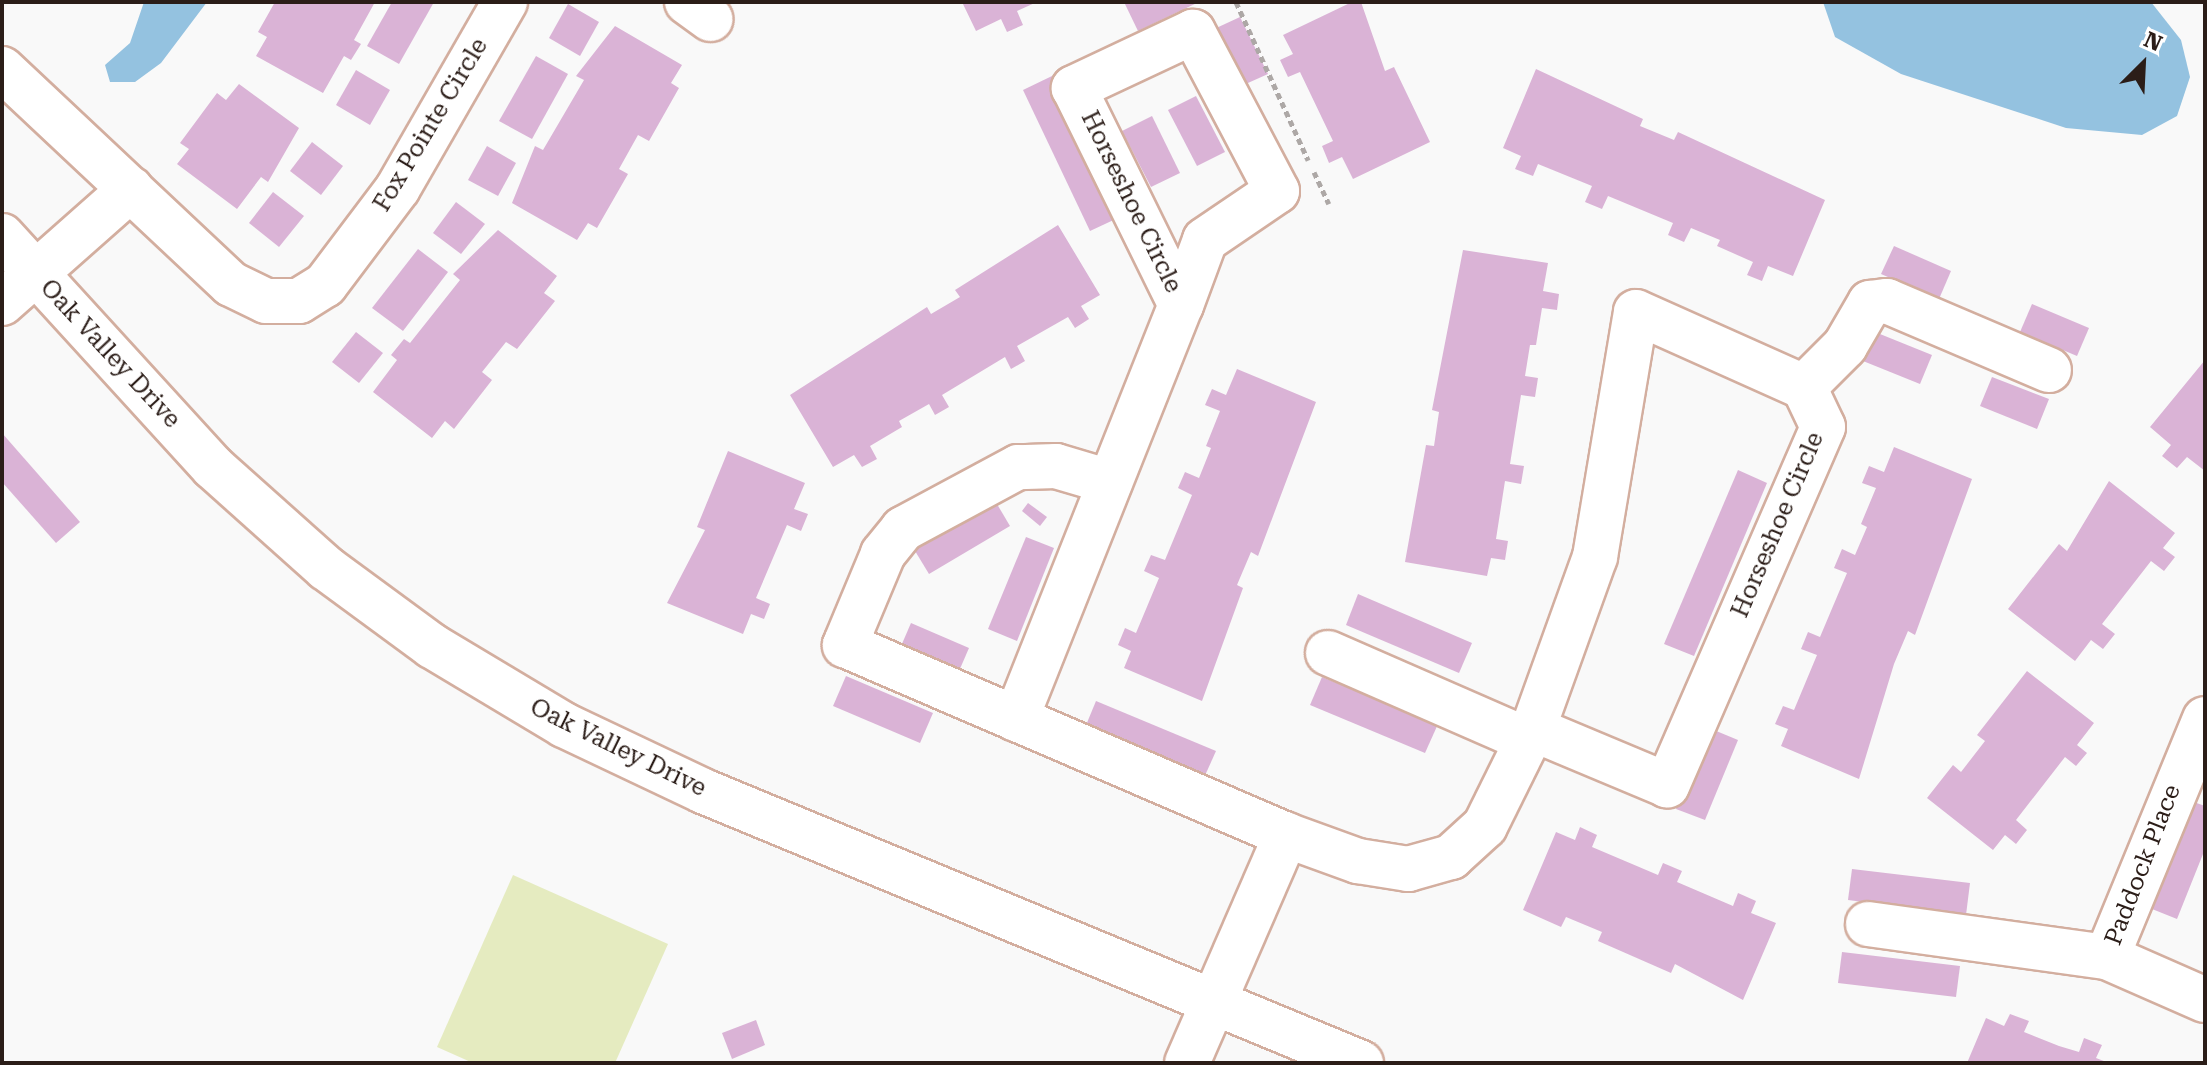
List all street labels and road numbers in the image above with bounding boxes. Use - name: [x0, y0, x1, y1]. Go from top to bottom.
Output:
- street label: Fox Pointe Circle: [368, 33, 494, 217]
- street label: Horseshoe Circle: [1075, 107, 1187, 297]
- street label: Oak Valley Drive: [34, 274, 186, 434]
- street label: Horseshoe Circle: [1726, 428, 1830, 622]
- street label: Oak Valley Drive: [525, 693, 711, 803]
- street label: Paddock Place: [2099, 781, 2187, 949]

